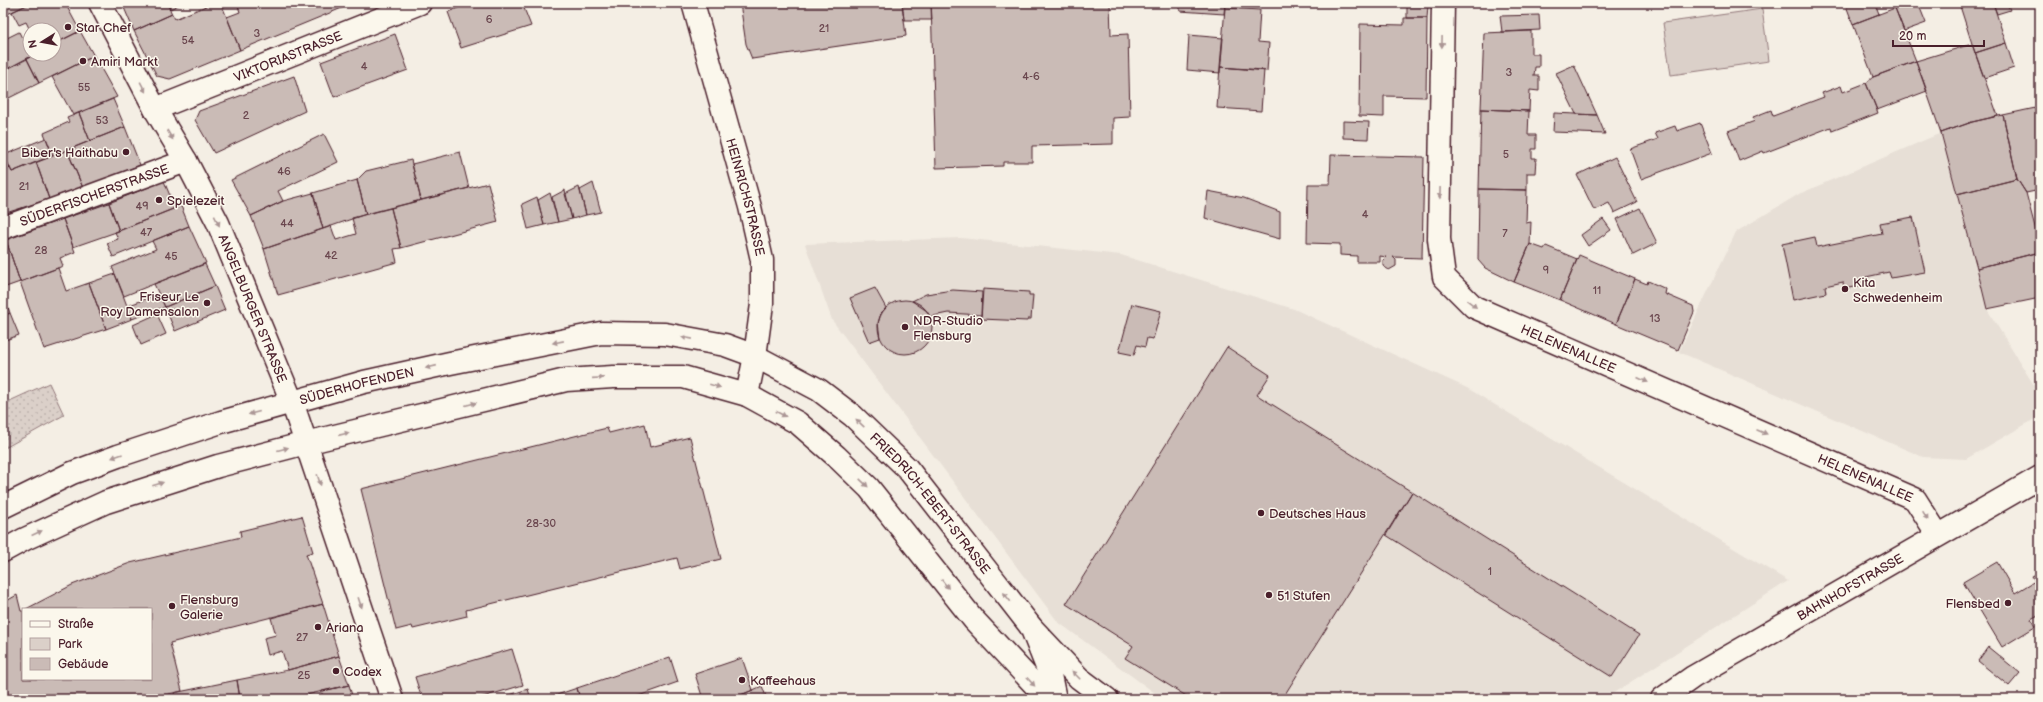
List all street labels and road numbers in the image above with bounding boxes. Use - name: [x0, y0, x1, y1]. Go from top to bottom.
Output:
- street label: VIKTORIASTRASSE: [232, 28, 345, 86]
- street label: HEINRICHSTRASSE: [722, 136, 768, 258]
- street label: SÜDERFISCHERSTRASSE: [18, 161, 172, 230]
- street label: ANGELBURGER STRASSE: [215, 232, 290, 386]
- street label: HELENENALLEE: [1518, 321, 1619, 377]
- street label: SÜDERHOFENDEN: [298, 364, 416, 409]
- street label: FRIEDRICH-EBERT-STRASSE: [866, 430, 994, 578]
- street label: HELENENALLEE: [1815, 451, 1916, 506]
- street label: BAHNHOFSTRASSE: [1794, 550, 1907, 624]

